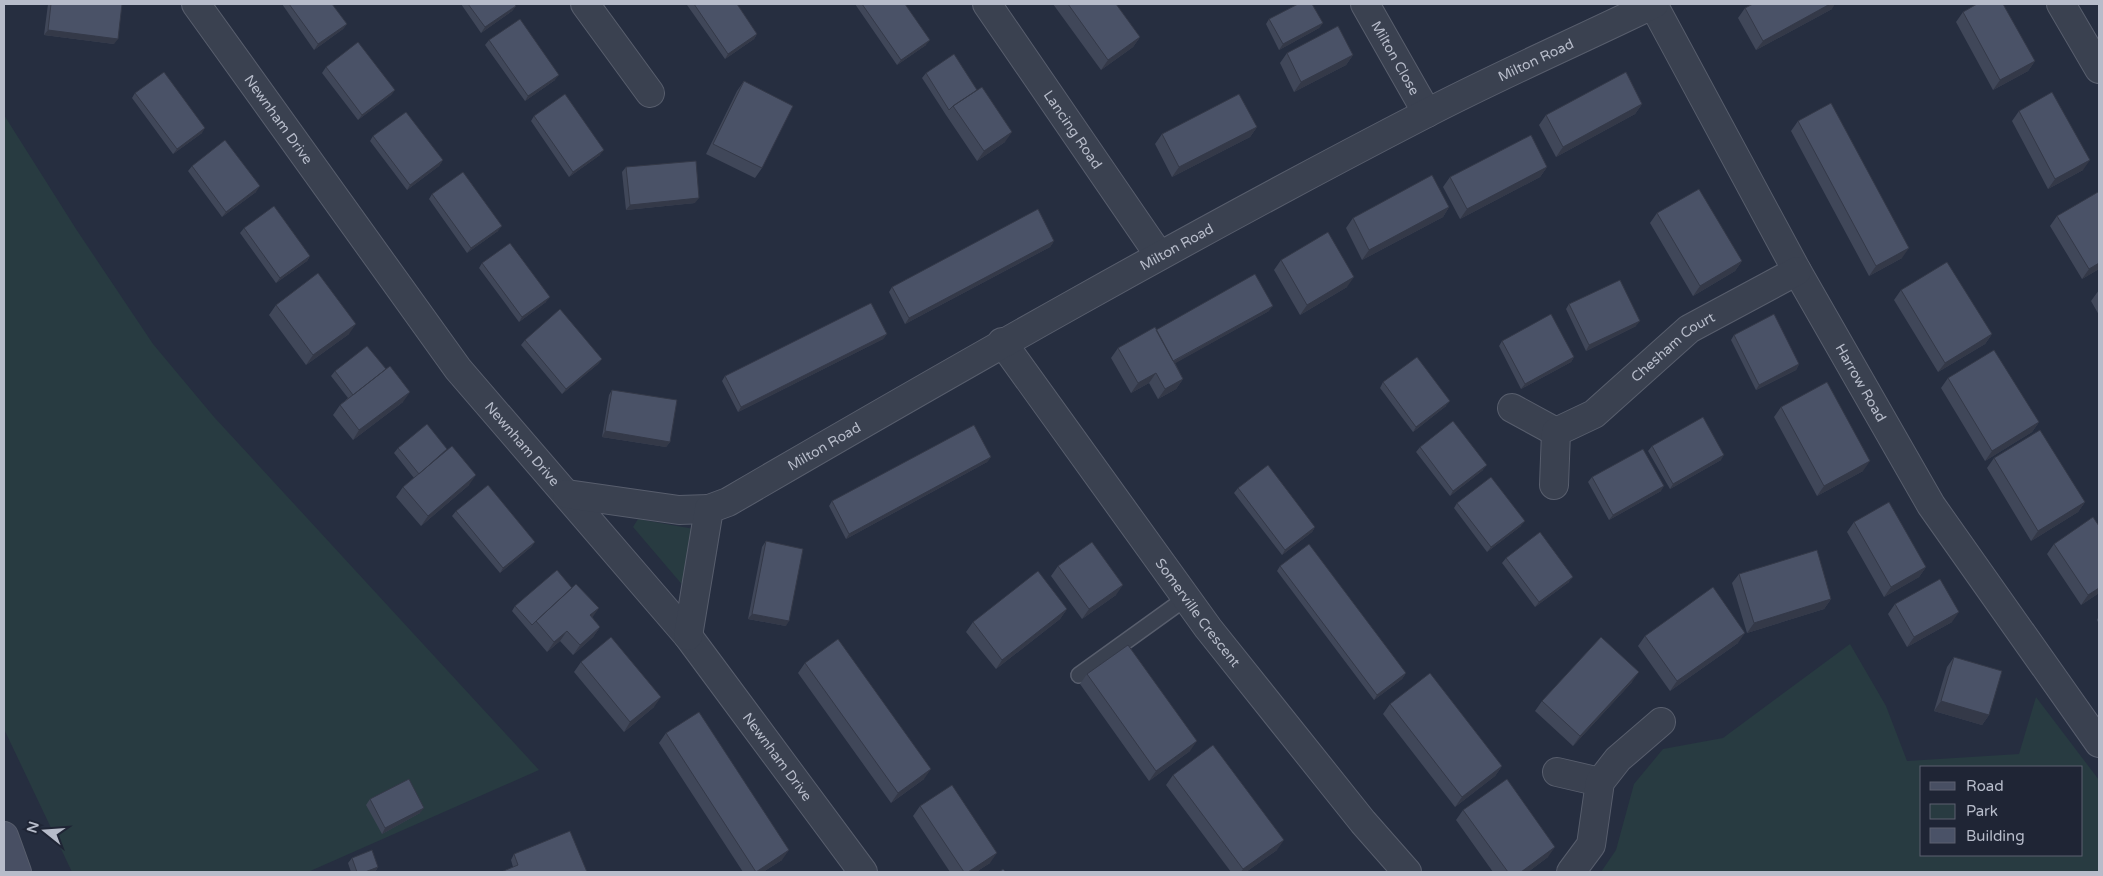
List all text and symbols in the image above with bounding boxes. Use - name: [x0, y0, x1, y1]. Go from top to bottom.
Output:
- street label: Milton Close: [1367, 18, 1423, 98]
- street label: Milton Road: [1495, 35, 1576, 85]
- street label: Newnham Drive: [241, 72, 316, 168]
- street label: Lancing Road: [1040, 87, 1105, 172]
- street label: Milton Road: [1137, 220, 1217, 274]
- street label: Chesham Court: [1628, 308, 1718, 386]
- street label: Harrow Road: [1831, 341, 1890, 425]
- street label: Newnham Drive: [481, 398, 563, 490]
- street label: Milton Road: [785, 419, 864, 474]
- street label: Somerville Crescent: [1152, 555, 1244, 671]
- street label: Newnham Drive: [739, 709, 816, 805]
- legend: [1920, 766, 2083, 856]
- text: Road: [1966, 777, 2004, 795]
- text: Park: [1966, 802, 1998, 820]
- north arrow: [20, 806, 70, 856]
- text: N: [23, 819, 43, 835]
- text: Building: [1966, 827, 2025, 845]

